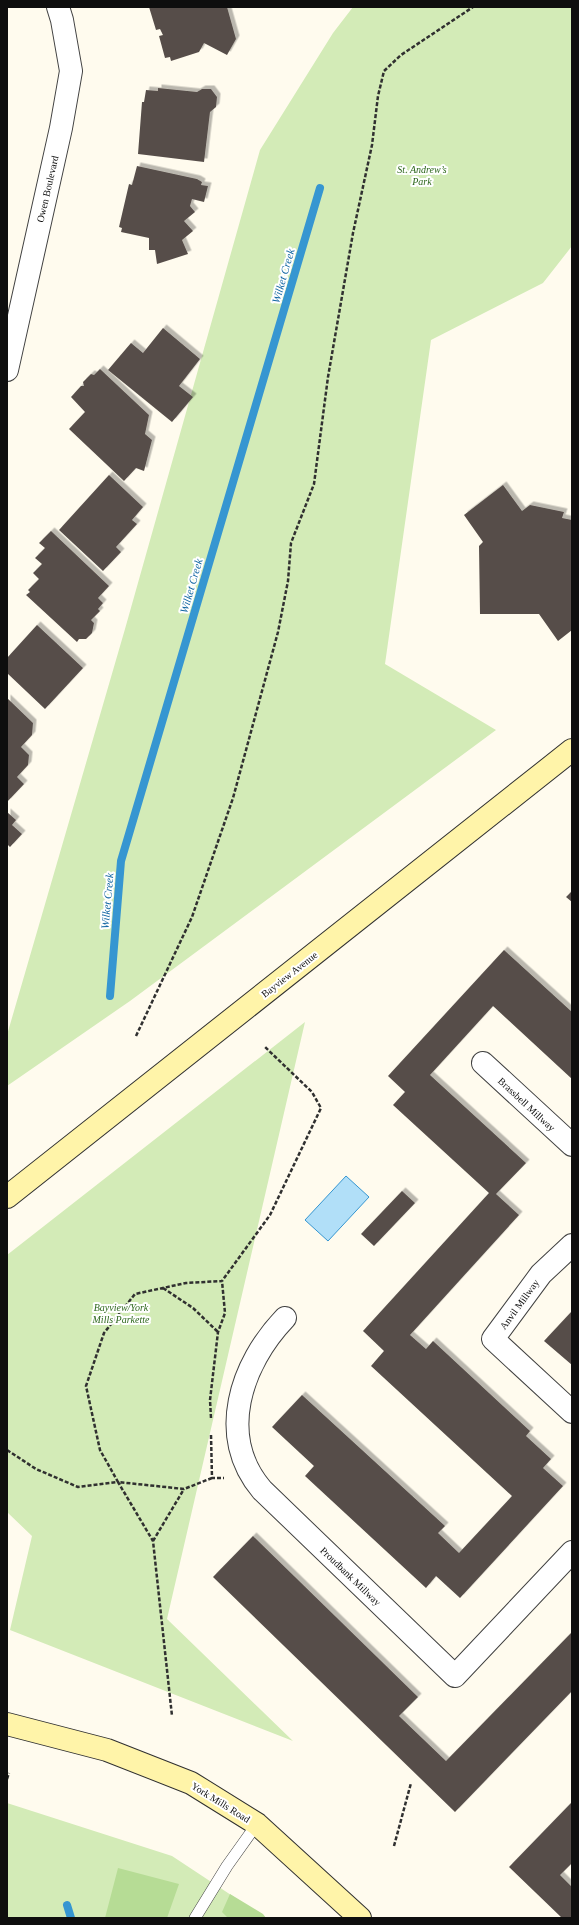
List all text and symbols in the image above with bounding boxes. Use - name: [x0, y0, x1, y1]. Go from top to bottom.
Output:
- street label: Owen Boulevard: [34, 155, 60, 224]
- park label: St. Andrew’s Park: [397, 164, 447, 187]
- water label: Wilket Creek: [269, 246, 297, 305]
- water label: Wilket Creek: [177, 556, 205, 615]
- water label: Wilket Creek: [99, 871, 116, 929]
- street label: Bayview Avenue: [259, 949, 320, 1000]
- street label: Brassbell Millway: [496, 1075, 557, 1133]
- street label: Anvil Millway: [498, 1277, 541, 1331]
- park label: Bayview/York Mills Parkette: [92, 1302, 150, 1325]
- street label: Proudbank Millway: [318, 1545, 383, 1608]
- street label: York Mills Road: [190, 1780, 252, 1825]

